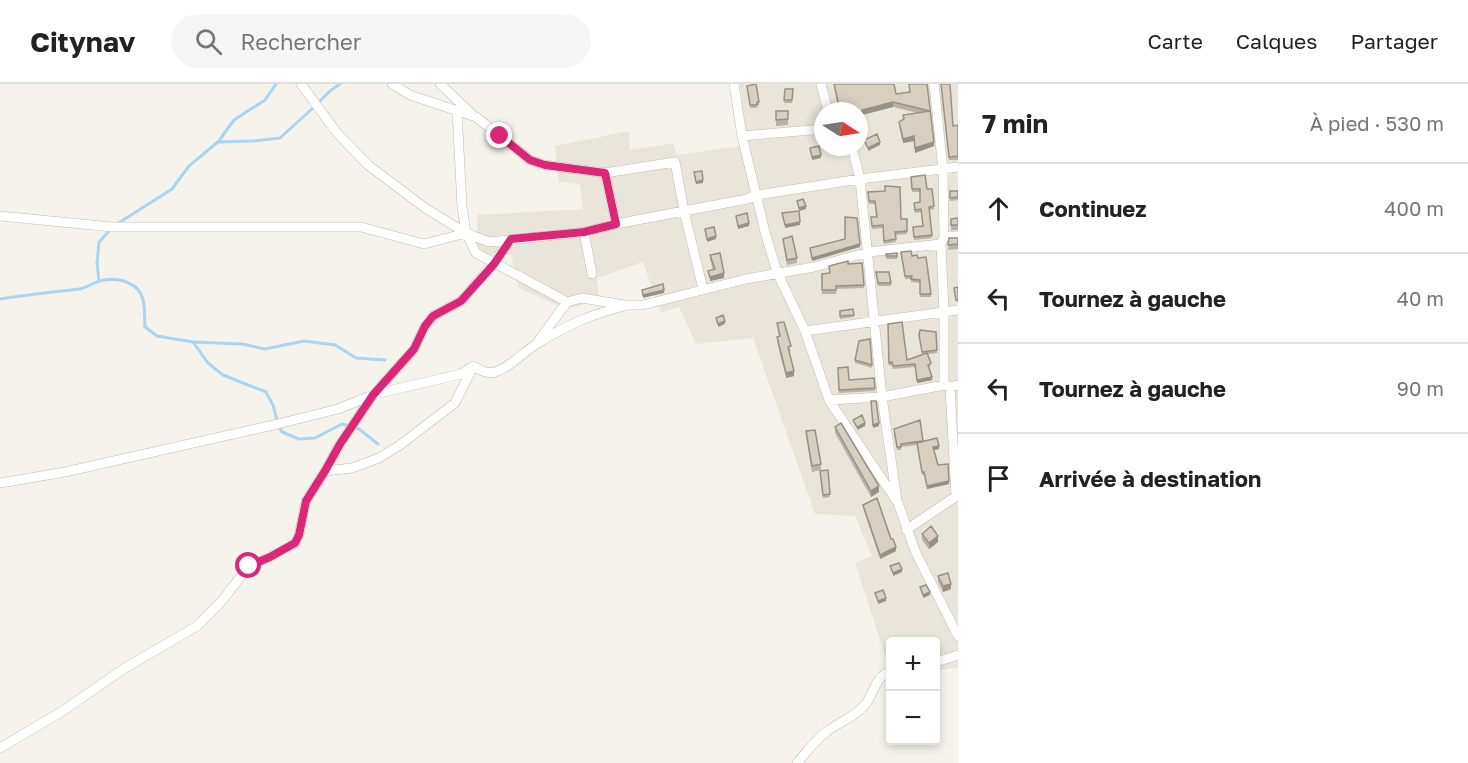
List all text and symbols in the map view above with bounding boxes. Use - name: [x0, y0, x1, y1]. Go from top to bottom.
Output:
- search box: [171, 14, 591, 68]
- text: Citynav: [30, 25, 135, 58]
- icon: search: [192, 25, 225, 58]
- text: Rechercher: [240, 28, 361, 55]
- text: Carte: [1147, 28, 1203, 54]
- text: Calques: [1236, 28, 1317, 54]
- text: Partager: [1350, 28, 1438, 54]
- north arrow: [814, 102, 868, 156]
- text: 7 min: [982, 108, 1048, 139]
- text: À pied · 530 m: [1310, 111, 1444, 135]
- route end: [486, 122, 512, 148]
- icon: ahead: [982, 192, 1015, 225]
- text: Continuez: [1039, 195, 1146, 222]
- text: 400 m: [1384, 196, 1444, 220]
- icon: left: [982, 282, 1015, 315]
- text: Tournez à gauche: [1039, 285, 1226, 312]
- text: 40 m: [1397, 286, 1444, 310]
- icon: left: [982, 372, 1015, 405]
- text: Tournez à gauche: [1039, 375, 1226, 402]
- text: 90 m: [1397, 376, 1444, 400]
- icon: arrive: [982, 462, 1015, 495]
- text: Arrivée à destination: [1039, 465, 1261, 492]
- route start: [235, 552, 261, 578]
- map controls: [886, 637, 940, 745]
- button: +: [886, 637, 940, 691]
- button: −: [886, 691, 940, 745]

